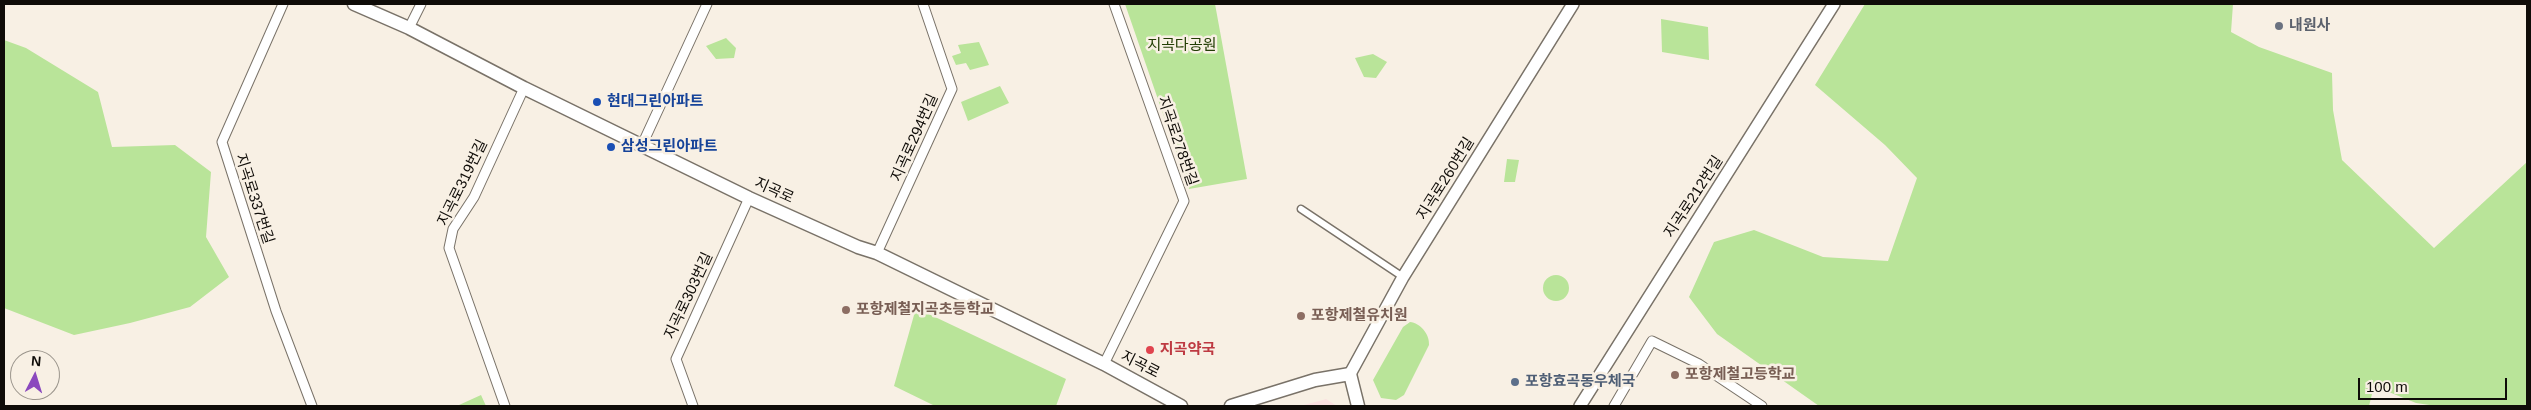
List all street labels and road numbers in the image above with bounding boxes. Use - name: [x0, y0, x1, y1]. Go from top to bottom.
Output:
- street label: 지곡로294번길: [888, 91, 942, 185]
- street label: 지곡로278번길: [1153, 94, 1201, 188]
- street label: 지곡로260번길: [1413, 134, 1479, 224]
- street label: 지곡로319번길: [434, 137, 492, 229]
- street label: 지곡로337번길: [231, 152, 277, 246]
- street label: 지곡로212번길: [1661, 153, 1727, 241]
- street label: 지곡로: [751, 174, 797, 208]
- street label: 지곡로303번길: [661, 250, 717, 342]
- street label: 지곡로: [1117, 348, 1163, 382]

